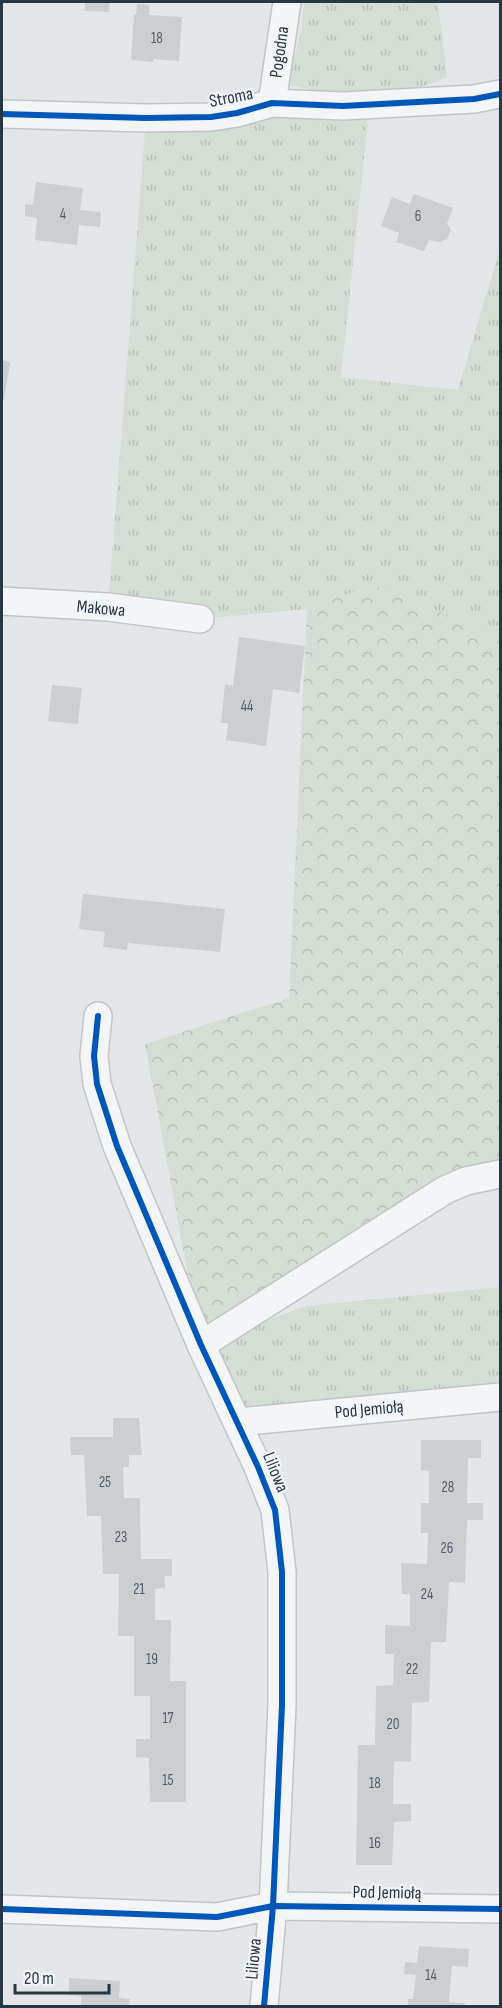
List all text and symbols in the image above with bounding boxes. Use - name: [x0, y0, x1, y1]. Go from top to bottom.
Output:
- street label: Pogodna: [265, 25, 294, 79]
- house number: 18: [151, 29, 163, 48]
- street label: Stroma: [207, 83, 255, 112]
- house number: 4: [60, 205, 66, 224]
- house number: 6: [415, 207, 421, 226]
- street label: Makowa: [76, 596, 126, 621]
- house number: 44: [241, 697, 253, 716]
- street label: Pod Jemiołą: [334, 1396, 404, 1423]
- street label: Liliowa: [258, 1449, 293, 1495]
- house number: 25: [99, 1473, 111, 1492]
- house number: 28: [442, 1478, 454, 1497]
- house number: 23: [115, 1528, 127, 1547]
- house number: 26: [441, 1539, 453, 1558]
- house number: 21: [133, 1580, 145, 1599]
- house number: 24: [421, 1585, 433, 1604]
- house number: 19: [146, 1650, 158, 1669]
- house number: 22: [406, 1660, 418, 1679]
- house number: 17: [162, 1709, 174, 1728]
- house number: 20: [387, 1715, 399, 1734]
- house number: 15: [162, 1771, 174, 1790]
- house number: 18: [369, 1774, 381, 1793]
- house number: 16: [369, 1834, 381, 1853]
- street label: Pod Jemiołą: [352, 1881, 422, 1904]
- street label: Liliowa: [241, 1938, 266, 1981]
- scale bar: [15, 1957, 110, 1995]
- house number: 14: [425, 1966, 437, 1985]
- text: 20 m: [24, 1968, 54, 1989]

